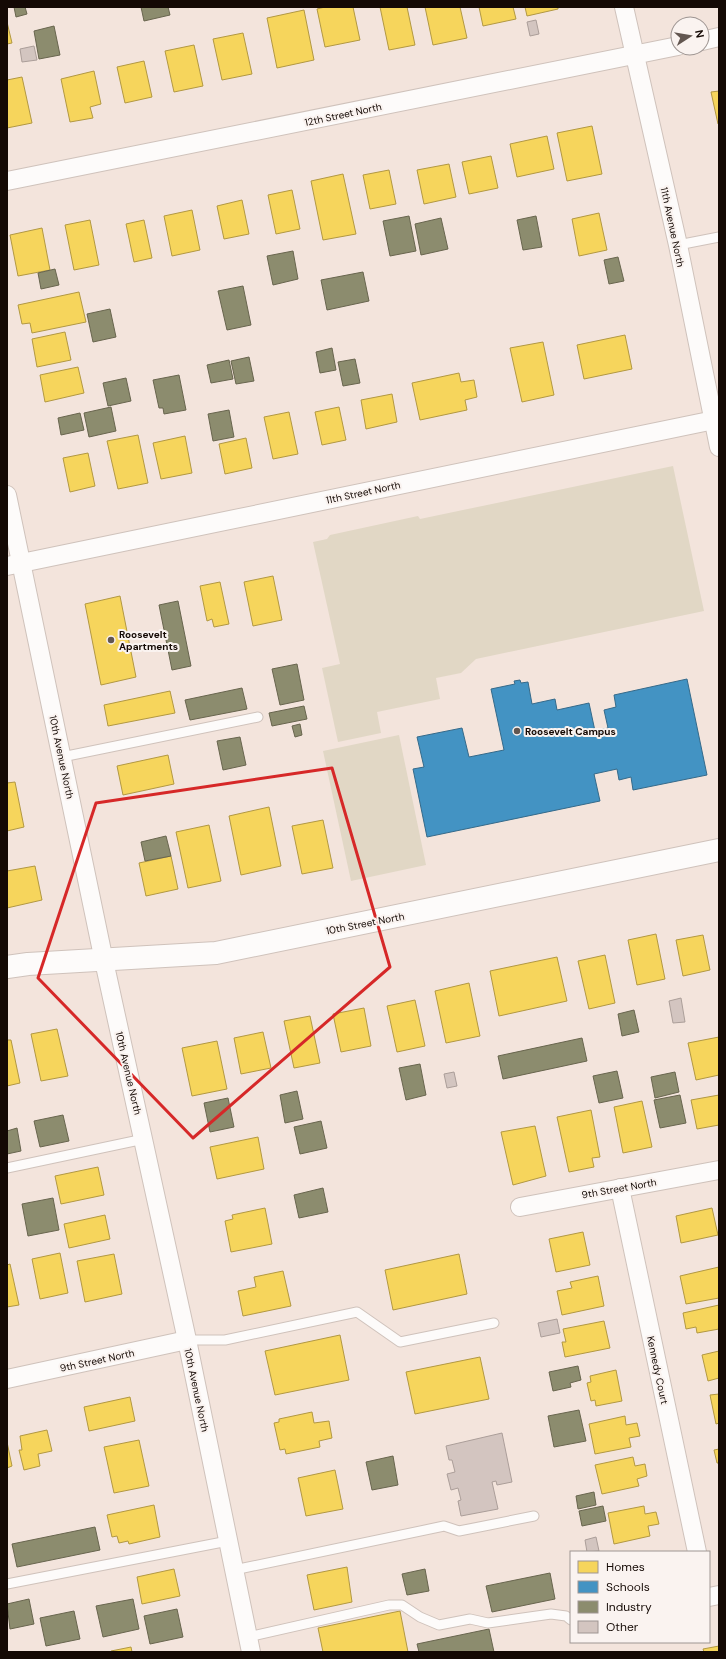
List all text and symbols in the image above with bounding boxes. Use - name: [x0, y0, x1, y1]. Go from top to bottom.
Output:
- north arrow: [670, 16, 710, 56]
- text: N: [692, 29, 707, 39]
- street label: 12th Street North: [303, 100, 383, 129]
- street label: 11th Avenue North: [658, 186, 687, 269]
- street label: 11th Street North: [325, 478, 402, 507]
- place label: Roosevelt Apartments: [119, 628, 178, 653]
- marker: Roosevelt Apartments: [106, 635, 116, 645]
- street label: 10th Avenue North: [46, 714, 77, 800]
- place label: Roosevelt Campus: [525, 725, 616, 738]
- marker: Roosevelt Campus: [512, 726, 522, 736]
- street label: 10th Street North: [325, 909, 406, 937]
- street label: 10th Avenue North: [113, 1030, 144, 1116]
- street label: 9th Street North: [581, 1175, 658, 1201]
- street label: Kennedy Court: [644, 1335, 671, 1405]
- street label: 9th Street North: [59, 1346, 136, 1375]
- street label: 10th Avenue North: [181, 1347, 212, 1433]
- legend: [570, 1551, 710, 1643]
- text: Homes: [606, 1559, 645, 1575]
- text: Schools: [606, 1579, 650, 1595]
- text: Industry: [606, 1599, 652, 1615]
- text: Other: [606, 1619, 639, 1635]

